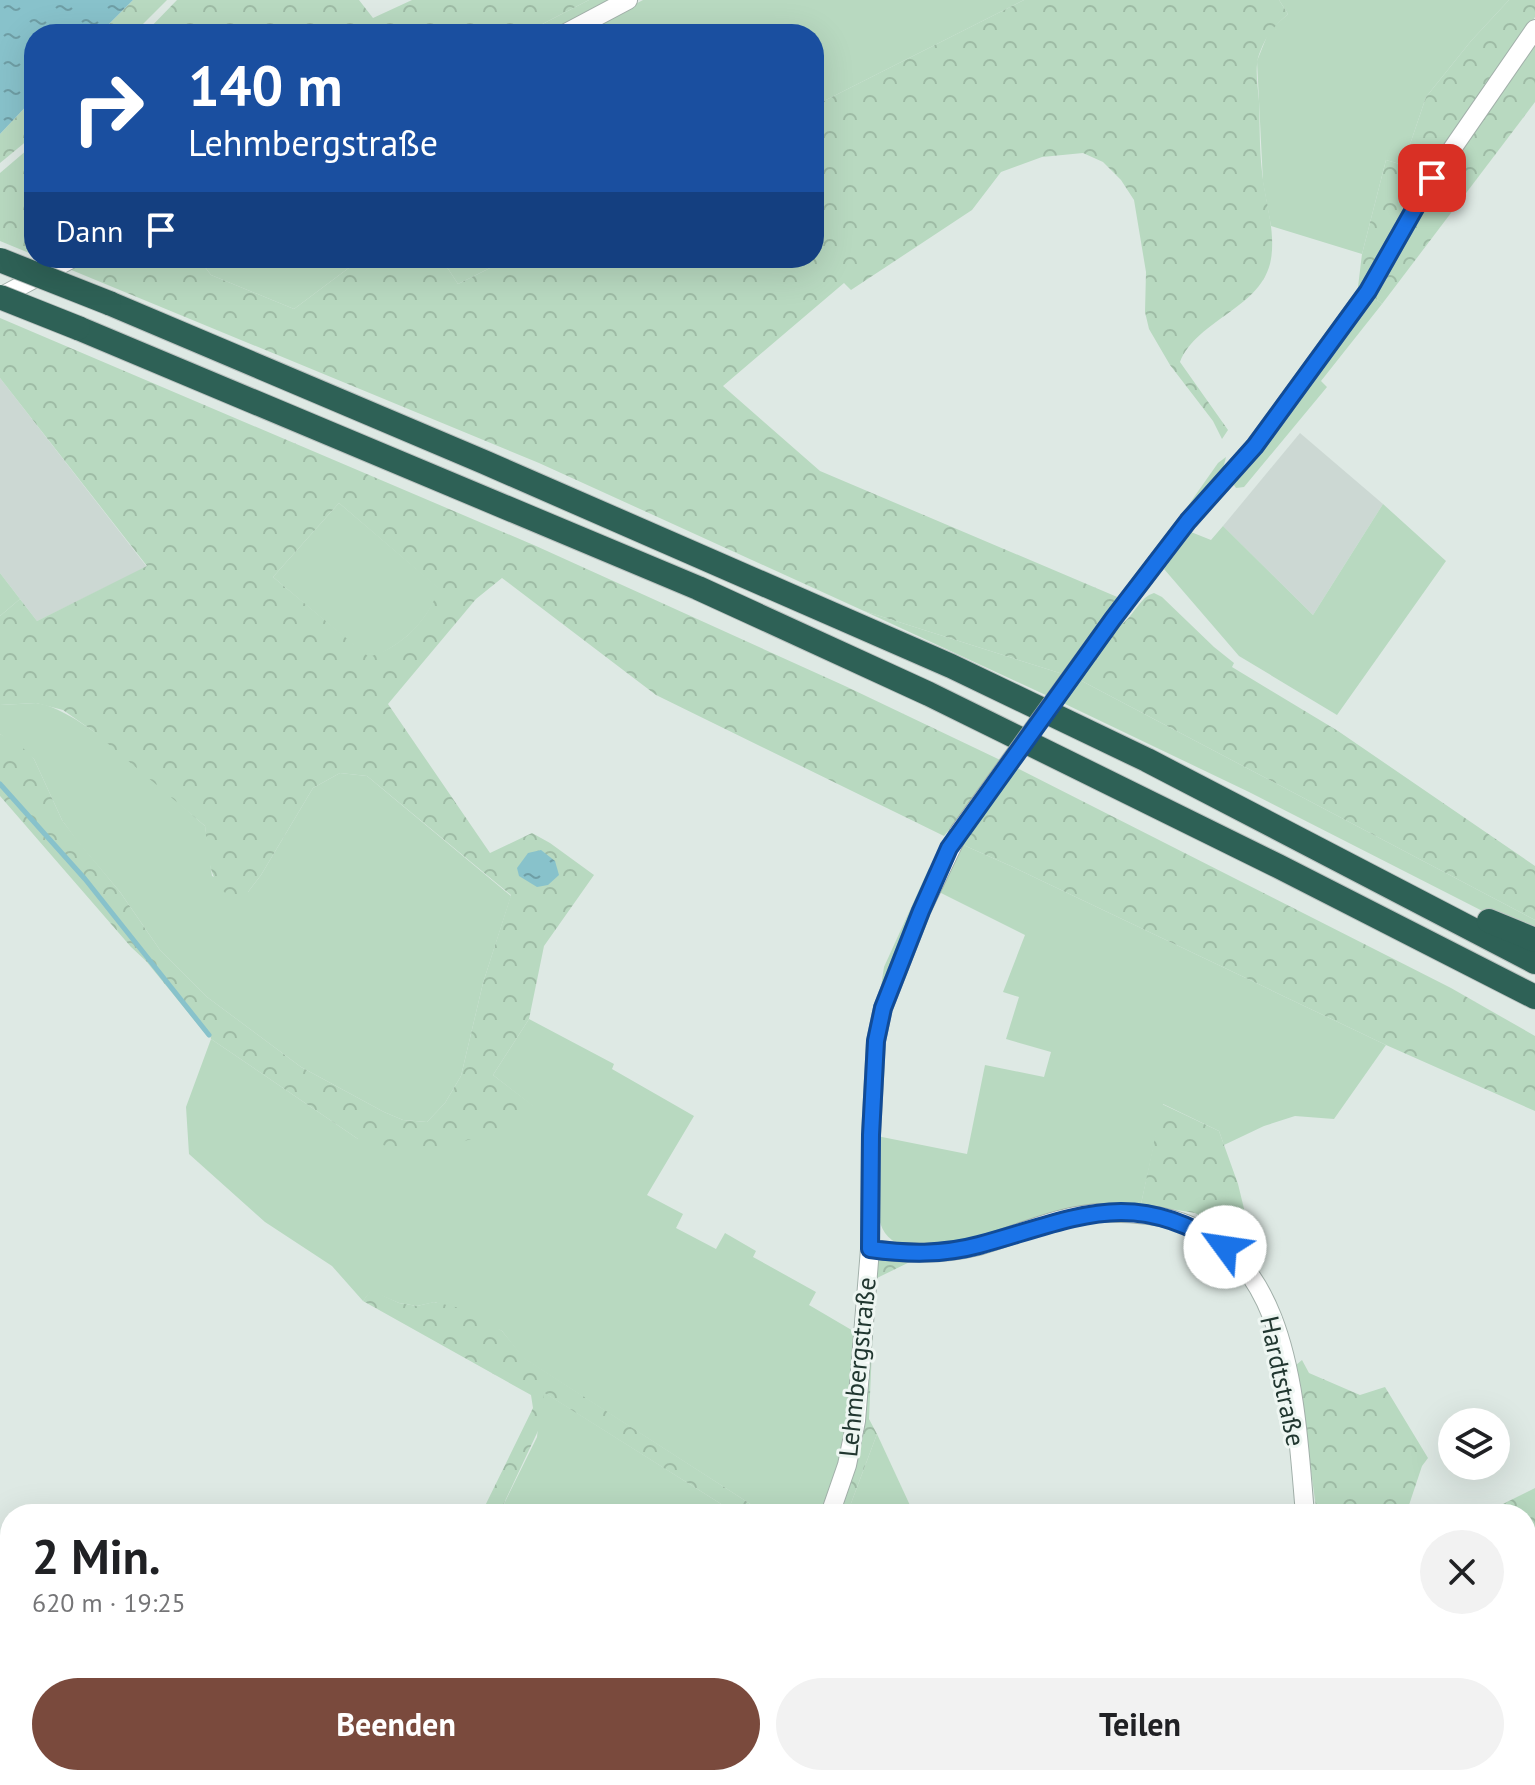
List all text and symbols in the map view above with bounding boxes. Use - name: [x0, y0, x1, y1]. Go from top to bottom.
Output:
- text: 140 m: [188, 49, 343, 121]
- icon: right: [56, 56, 160, 160]
- text: Lehmbergstraße: [188, 119, 438, 166]
- pin: [1398, 144, 1466, 212]
- icon: arrive: [1410, 156, 1454, 200]
- icon: arrive: [139, 208, 183, 252]
- text: Dann: [56, 211, 123, 250]
- position arrow: [1183, 1205, 1267, 1289]
- street label: Lehmbergstraße: [831, 1275, 883, 1459]
- street label: Hardtstraße: [1253, 1313, 1313, 1449]
- map controls: [1438, 1408, 1510, 1480]
- button: layers: [1438, 1408, 1510, 1480]
- text: 2 Min.: [32, 1525, 161, 1587]
- button: close: [1420, 1530, 1504, 1614]
- text: 620 m · 19:25: [32, 1586, 186, 1619]
- button: Beenden: [32, 1678, 760, 1770]
- button: Teilen: [776, 1678, 1504, 1770]

